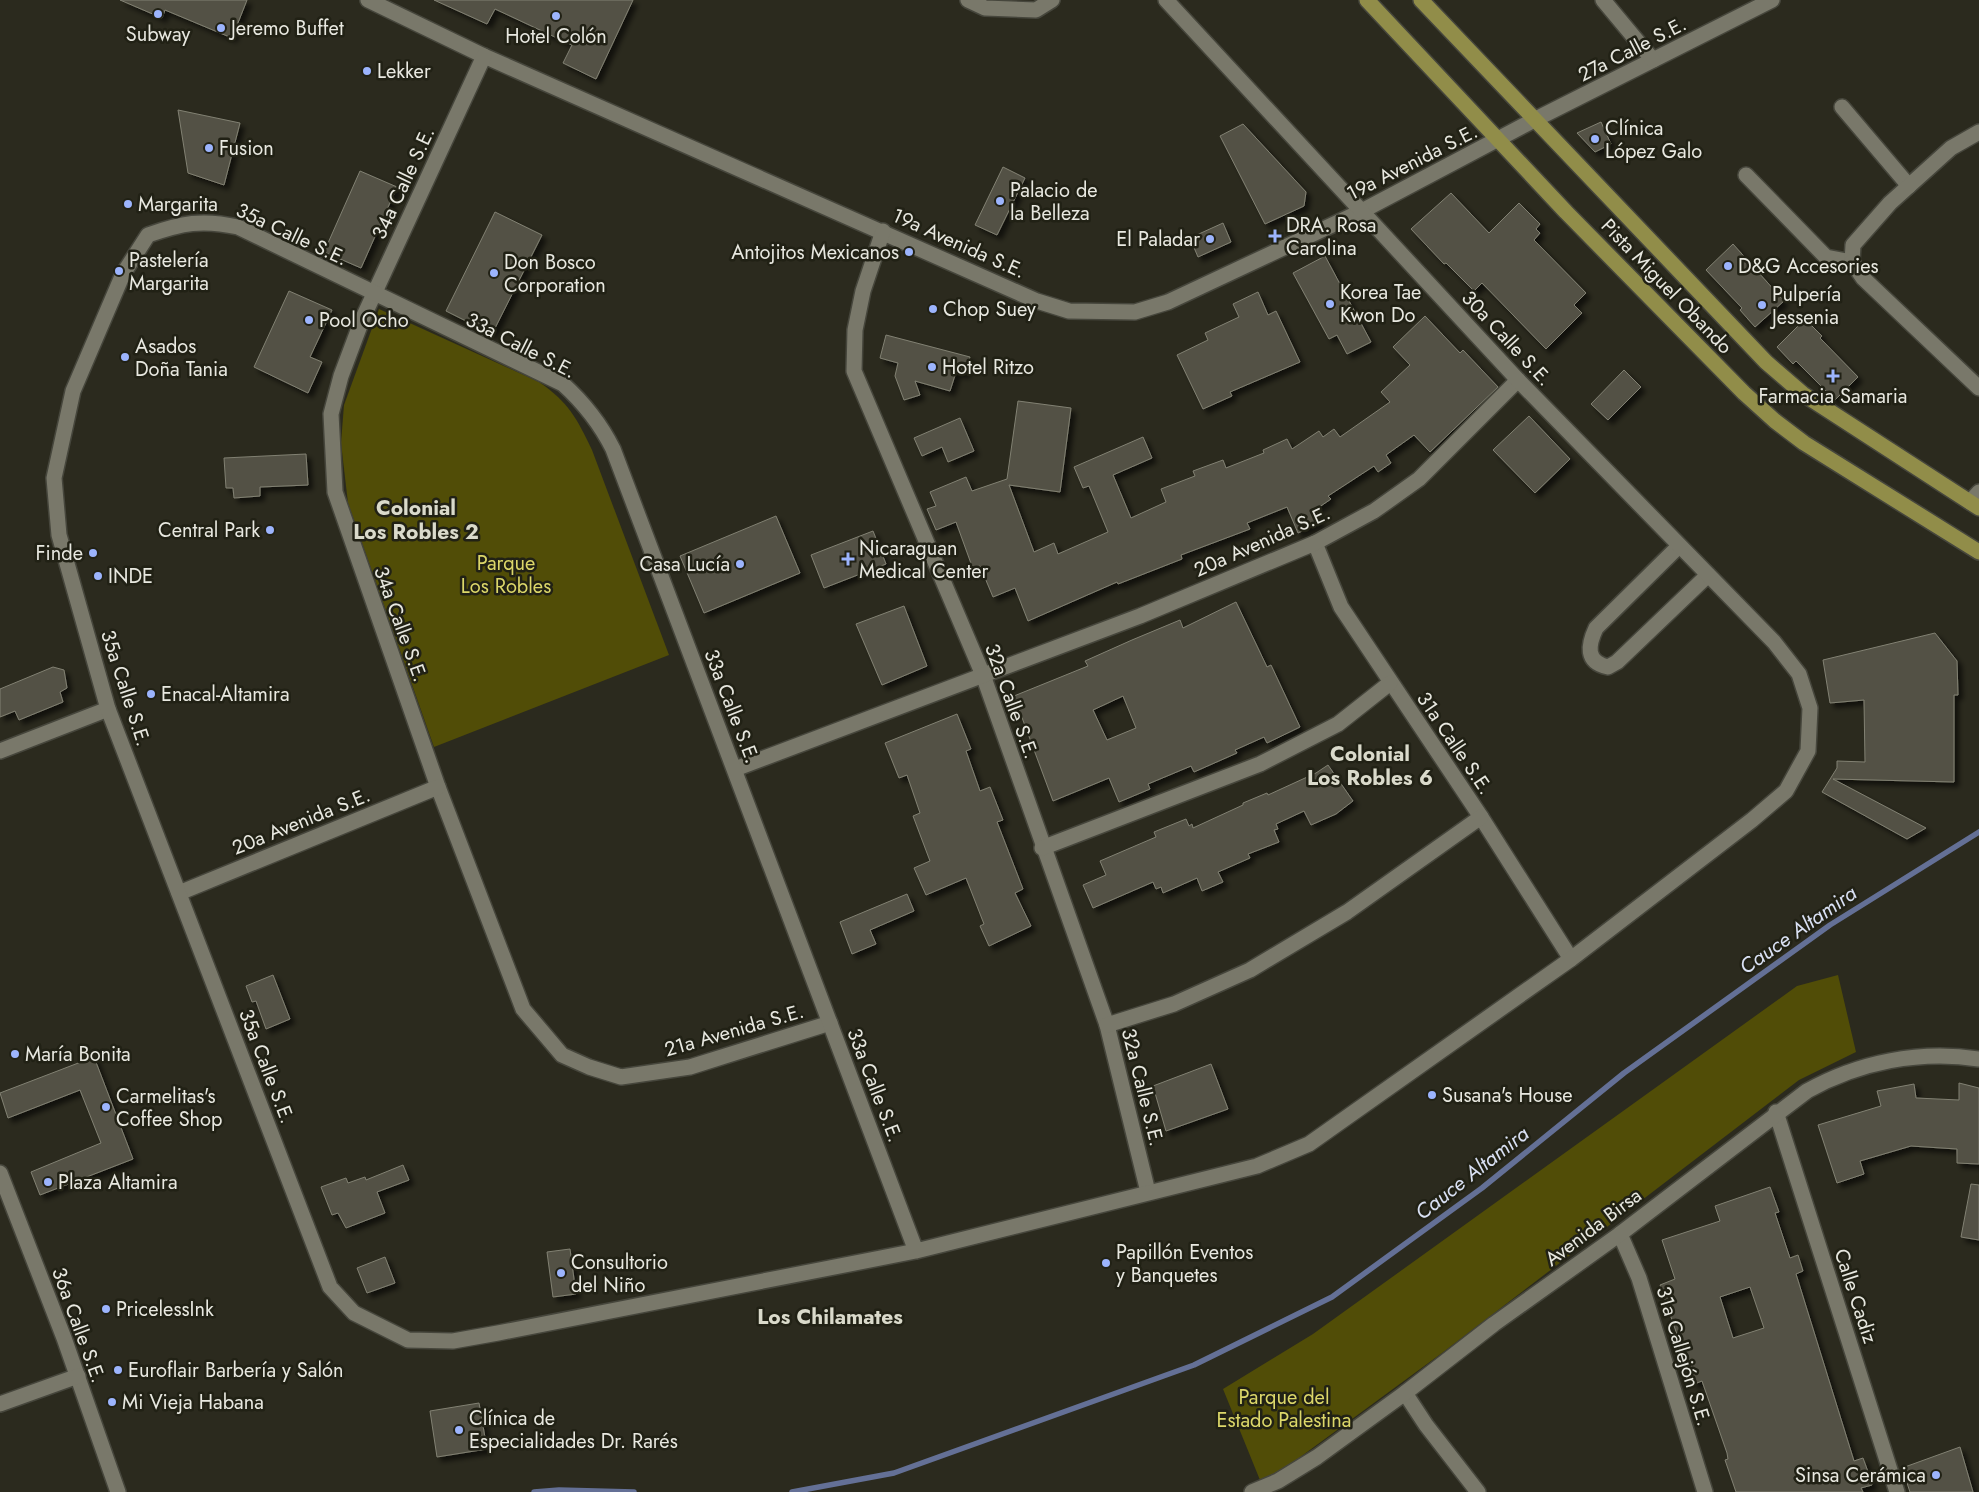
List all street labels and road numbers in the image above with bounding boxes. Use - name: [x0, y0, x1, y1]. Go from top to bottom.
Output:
- street label: 27a Calle S.E.: [1573, 10, 1692, 89]
- street label: 19a Avenida S.E.: [1342, 117, 1483, 208]
- street label: 34a Calle S.E.: [365, 122, 442, 244]
- street label: 35a Calle S.E.: [231, 196, 353, 273]
- street label: 19a Avenida S.E.: [887, 201, 1030, 286]
- street label: Pista Miguel Obando: [1594, 212, 1739, 361]
- street label: 30a Calle S.E.: [1455, 284, 1559, 393]
- street label: 33a Calle S.E.: [461, 305, 581, 386]
- street label: 20a Avenida S.E.: [1189, 498, 1335, 585]
- street label: 34a Calle S.E.: [366, 562, 435, 686]
- street label: 35a Calle S.E.: [93, 626, 158, 750]
- street label: 32a Calle S.E.: [977, 639, 1046, 763]
- street label: 33a Calle S.E.: [696, 645, 767, 768]
- street label: 31a Calle S.E.: [1409, 686, 1500, 800]
- street label: 20a Avenida S.E.: [228, 781, 375, 862]
- street label: 21a Avenida S.E.: [661, 997, 807, 1064]
- street label: 35a Calle S.E.: [231, 1005, 302, 1128]
- street label: 33a Calle S.E.: [839, 1024, 910, 1147]
- street label: 32a Calle S.E.: [1114, 1025, 1171, 1149]
- street label: Avenida Birsa: [1539, 1181, 1648, 1273]
- street label: Calle Cadiz: [1827, 1245, 1884, 1347]
- street label: 36a Calle S.E.: [44, 1263, 113, 1387]
- street label: 31a Callejón S.E.: [1648, 1283, 1719, 1430]

